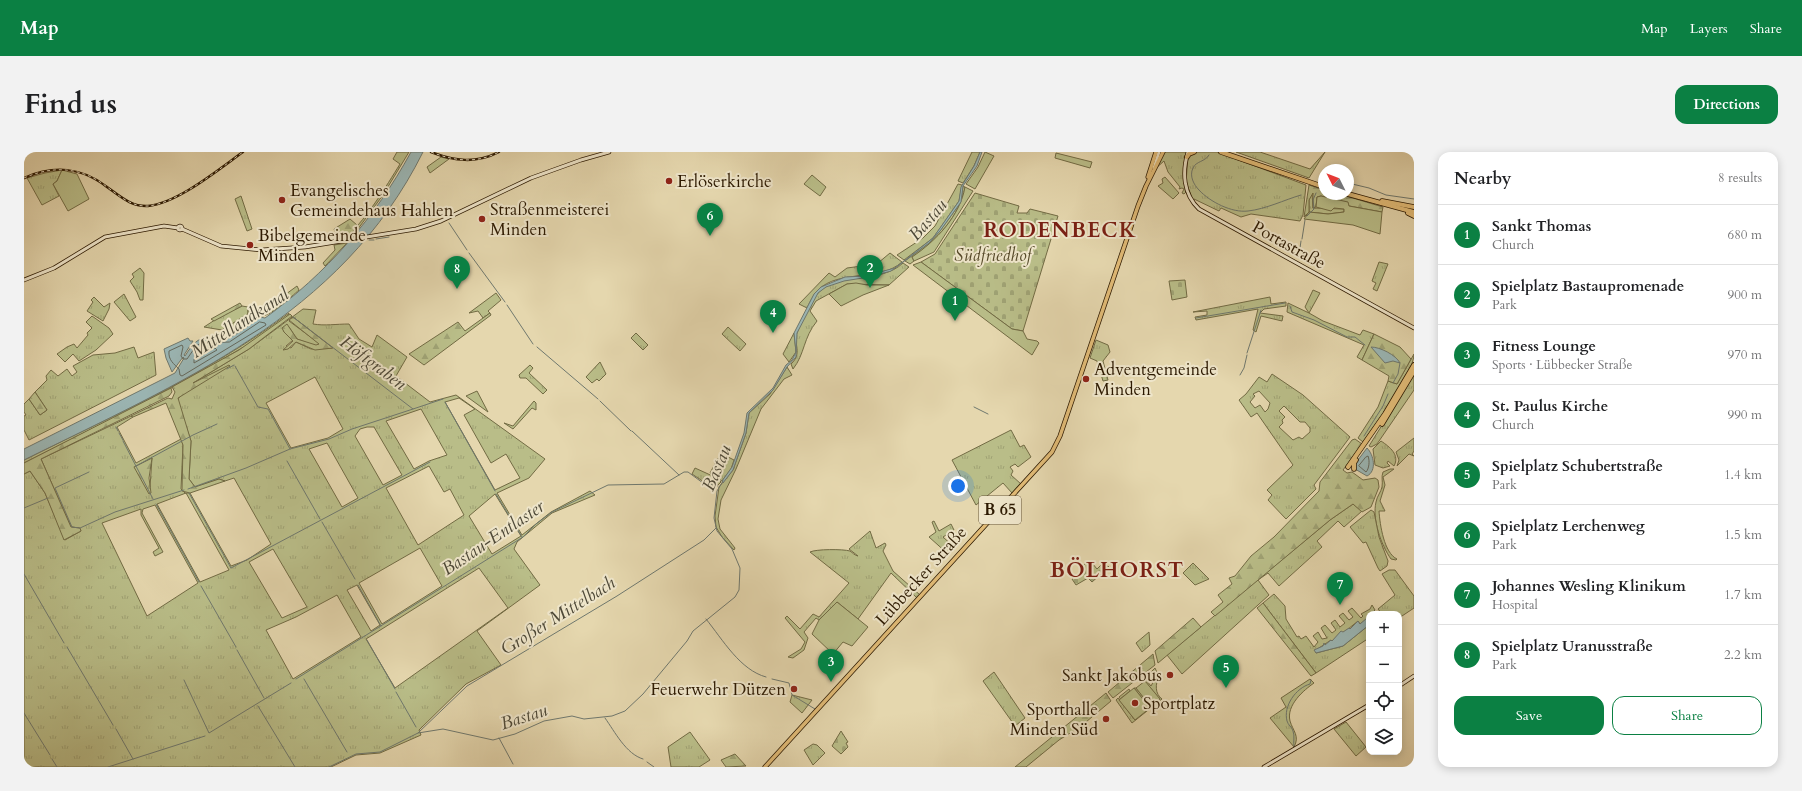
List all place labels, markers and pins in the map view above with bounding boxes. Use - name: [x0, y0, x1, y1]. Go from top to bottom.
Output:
- place label: Erlöserkirche: [677, 170, 772, 193]
- marker: Erlöserkirche: [664, 176, 674, 186]
- place label: Evangelisches Gemeindehaus Hahlen: [290, 179, 454, 222]
- marker: Evangelisches Gemeindehaus Hahlen: [277, 195, 287, 205]
- place label: Straßenmeisterei Minden: [490, 198, 610, 241]
- pin: 6: [697, 203, 723, 236]
- marker: Straßenmeisterei Minden: [477, 214, 487, 224]
- place label: Bibelgemeinde Minden: [258, 224, 366, 267]
- marker: Bibelgemeinde Minden: [245, 240, 255, 250]
- pin: 2: [857, 255, 883, 288]
- pin: 8: [444, 256, 470, 289]
- pin: 1: [942, 288, 968, 321]
- pin: 4: [760, 300, 786, 333]
- place label: Adventgemeinde Minden: [1094, 358, 1217, 401]
- marker: Adventgemeinde Minden: [1081, 374, 1091, 384]
- pin: 7: [1327, 572, 1353, 605]
- pin: 3: [818, 649, 844, 682]
- pin: 5: [1213, 655, 1239, 688]
- place label: Sankt Jakobus: [1062, 664, 1162, 687]
- marker: Sankt Jakobus: [1165, 670, 1175, 680]
- place label: Feuerwehr Dützen: [650, 678, 786, 701]
- marker: Feuerwehr Dützen: [789, 684, 799, 694]
- place label: Sportplatz: [1143, 692, 1215, 715]
- place label: Sporthalle Minden Süd: [1010, 698, 1098, 741]
- marker: Sportplatz: [1130, 698, 1140, 708]
- marker: Sporthalle Minden Süd: [1101, 714, 1111, 724]

